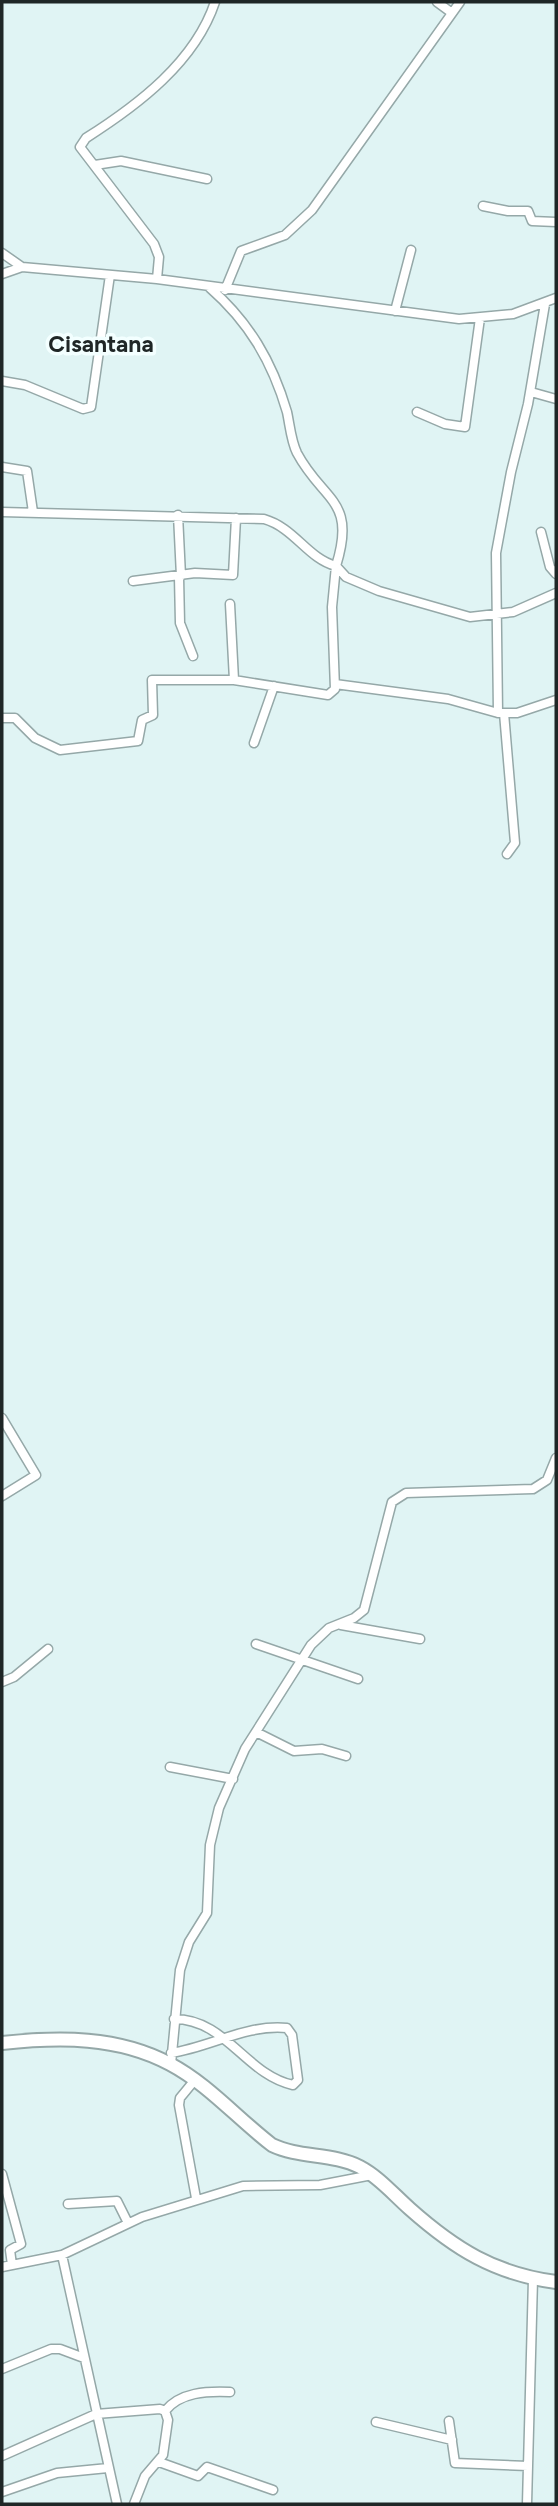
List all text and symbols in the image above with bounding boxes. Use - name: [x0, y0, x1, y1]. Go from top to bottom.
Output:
- district label: Cisantana: [48, 330, 154, 358]

